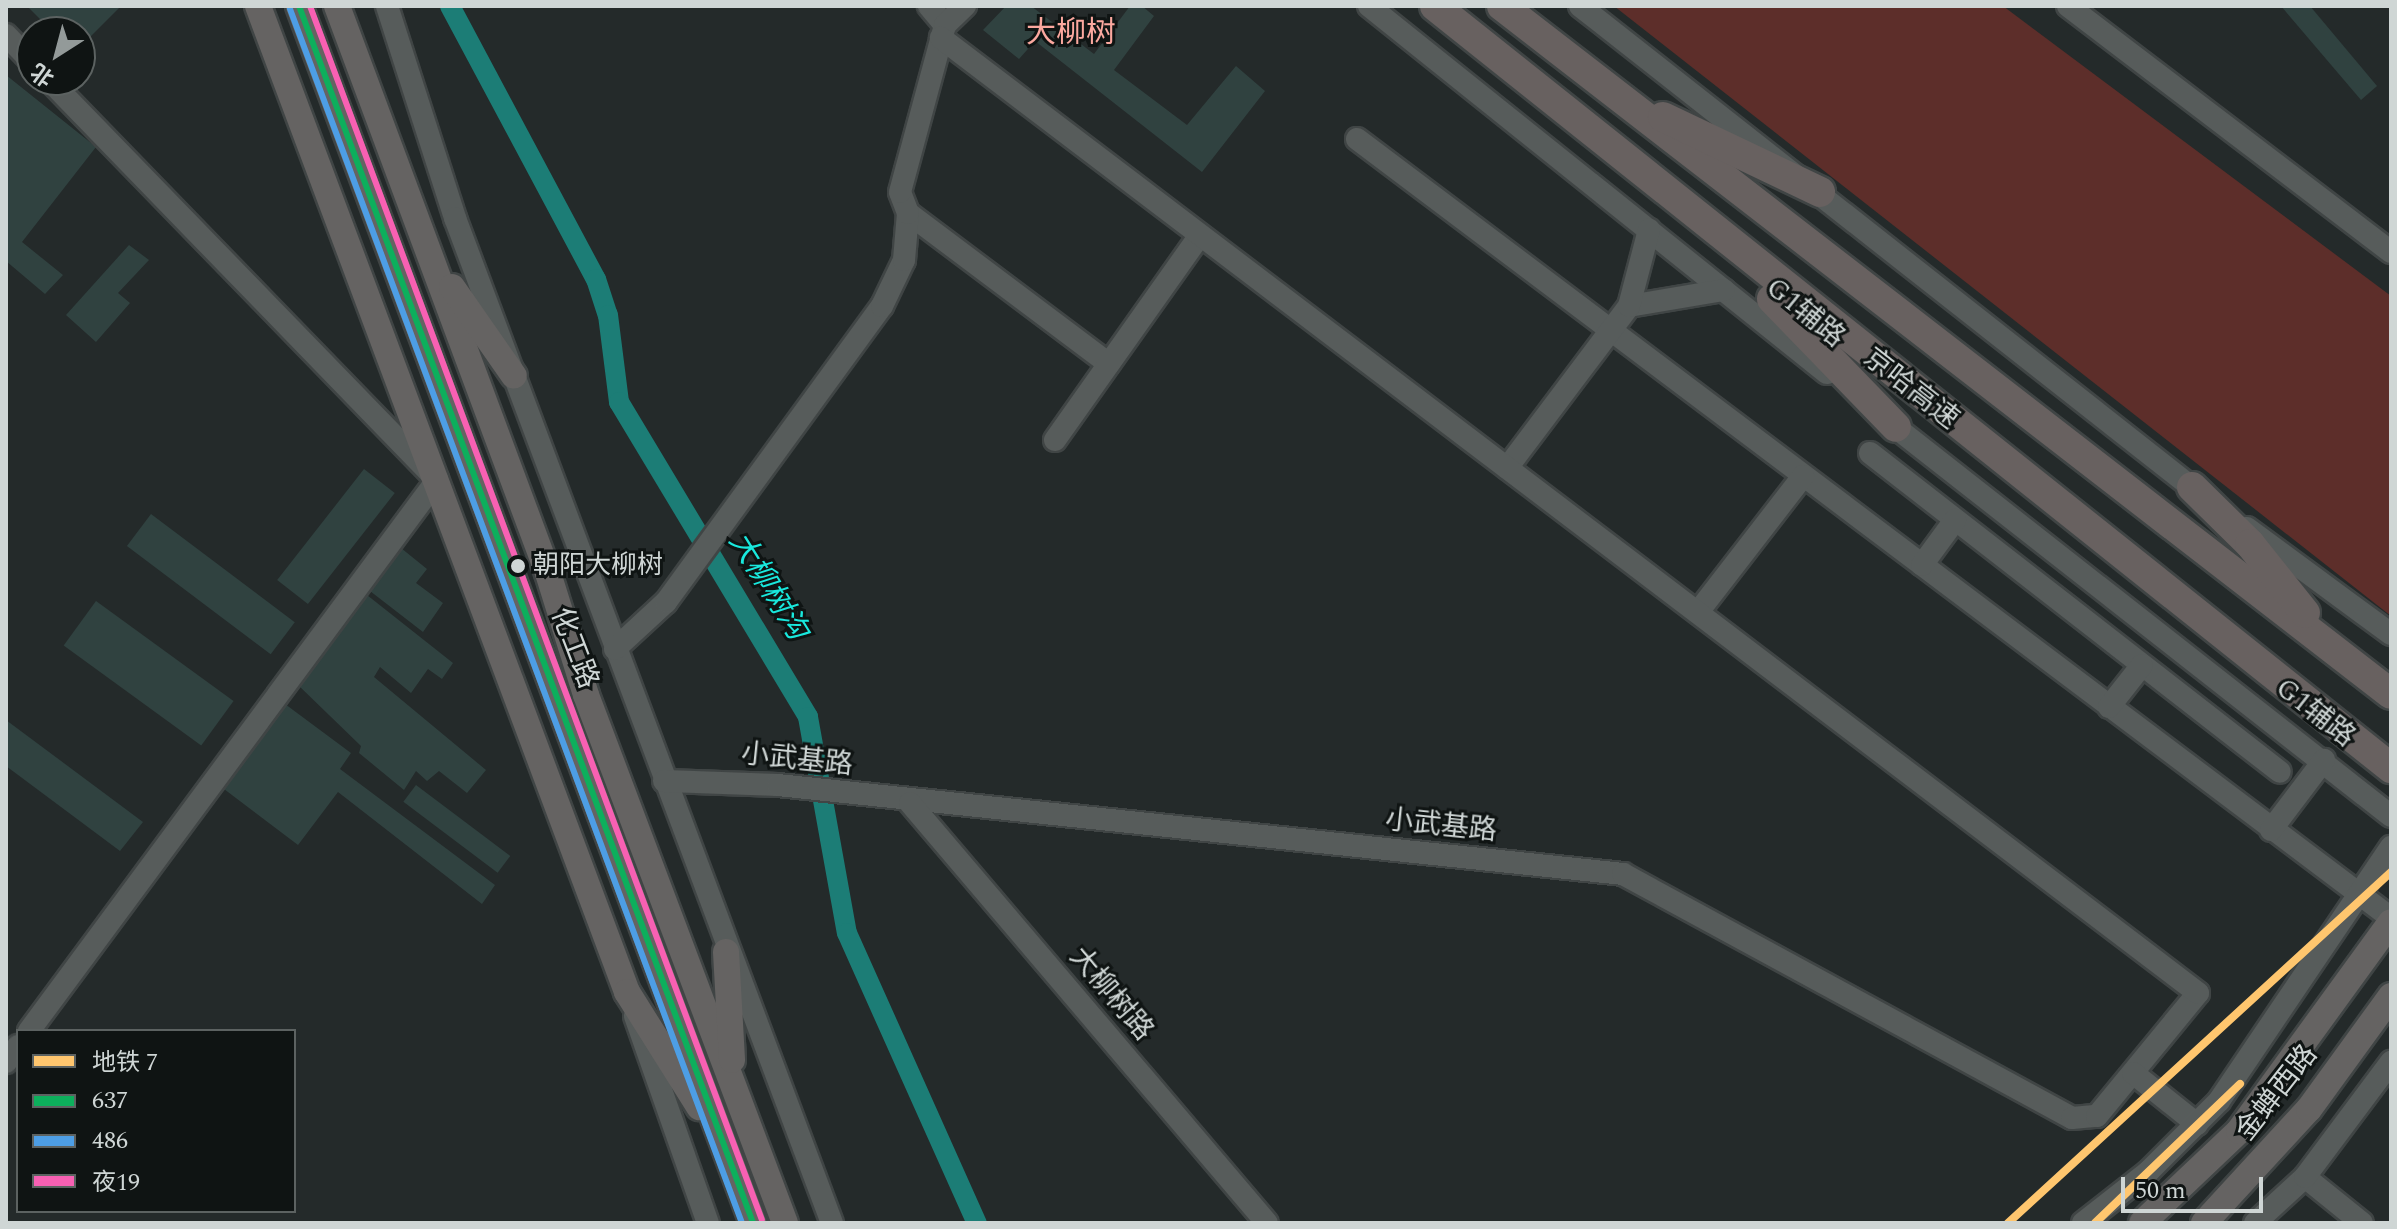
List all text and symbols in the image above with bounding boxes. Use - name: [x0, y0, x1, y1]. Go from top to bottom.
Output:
- district label: 大柳树: [1026, 15, 1116, 51]
- north arrow: [16, 16, 96, 96]
- text: 北: [24, 54, 61, 94]
- street label: G1辅路: [1759, 271, 1851, 355]
- street label: 京哈高速: [1857, 341, 1965, 437]
- water label: 大柳树沟: [721, 526, 815, 646]
- place label: 朝阳大柳树: [533, 550, 663, 582]
- marker: 朝阳大柳树: [510, 558, 526, 574]
- street label: 化工路: [543, 603, 605, 693]
- street label: G1辅路: [2269, 672, 2361, 754]
- street label: 小武基路: [740, 737, 854, 783]
- street label: 小武基路: [1384, 803, 1498, 849]
- street label: 大柳树路: [1062, 940, 1160, 1048]
- legend: [16, 1029, 296, 1213]
- street label: 金蝉西路: [2229, 1039, 2325, 1147]
- text: 地铁 7: [92, 1045, 158, 1081]
- text: 637: [92, 1083, 128, 1119]
- text: 486: [92, 1123, 128, 1159]
- scale bar: [2125, 1161, 2267, 1211]
- text: 夜19: [92, 1165, 140, 1201]
- text: 50 m: [2135, 1173, 2186, 1209]

